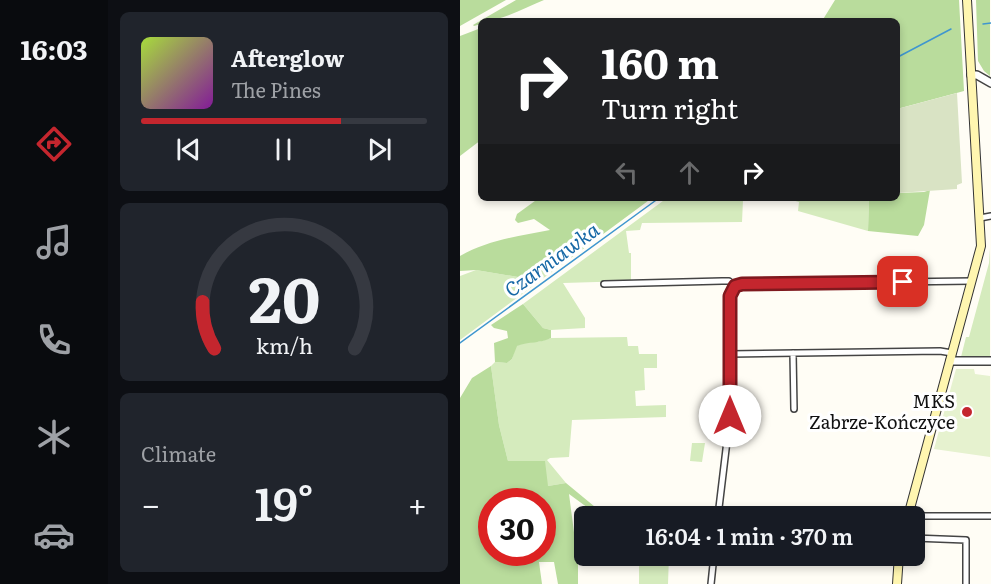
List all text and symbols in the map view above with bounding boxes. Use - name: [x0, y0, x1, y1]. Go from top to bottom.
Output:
- text: 16:03: [20, 28, 88, 68]
- text: 160 m: [601, 30, 719, 92]
- text: Afterglow: [231, 41, 344, 74]
- icon: right: [502, 42, 580, 120]
- text: The Pines: [231, 74, 321, 104]
- text: Turn right: [601, 87, 738, 127]
- icon: directions: [33, 123, 75, 165]
- icon: previous: [172, 133, 205, 166]
- icon: pause: [267, 133, 300, 166]
- icon: next: [363, 133, 396, 166]
- icon: left: [610, 156, 643, 189]
- icon: ahead: [673, 156, 706, 189]
- icon: right: [736, 156, 769, 189]
- water label: Czarniawka: [497, 213, 605, 303]
- icon: music: [33, 221, 75, 263]
- text: 20: [248, 250, 320, 342]
- pin: [877, 256, 928, 307]
- icon: arrive: [886, 265, 919, 298]
- icon: phone: [33, 319, 75, 361]
- text: km/h: [255, 329, 313, 361]
- position arrow: [698, 384, 762, 448]
- place label: MKS Zabrze-Kończyce: [809, 387, 955, 435]
- marker: MKS Zabrze-Kończyce: [960, 405, 974, 419]
- icon: climate: [33, 416, 75, 458]
- text: Climate: [141, 438, 216, 468]
- text: 19°: [255, 468, 313, 535]
- text: −: [141, 478, 160, 527]
- text: +: [408, 478, 427, 527]
- speed limit sign: 30: [478, 488, 556, 566]
- icon: car: [33, 514, 75, 556]
- text: 16:04 · 1 min · 370 m: [646, 519, 853, 552]

